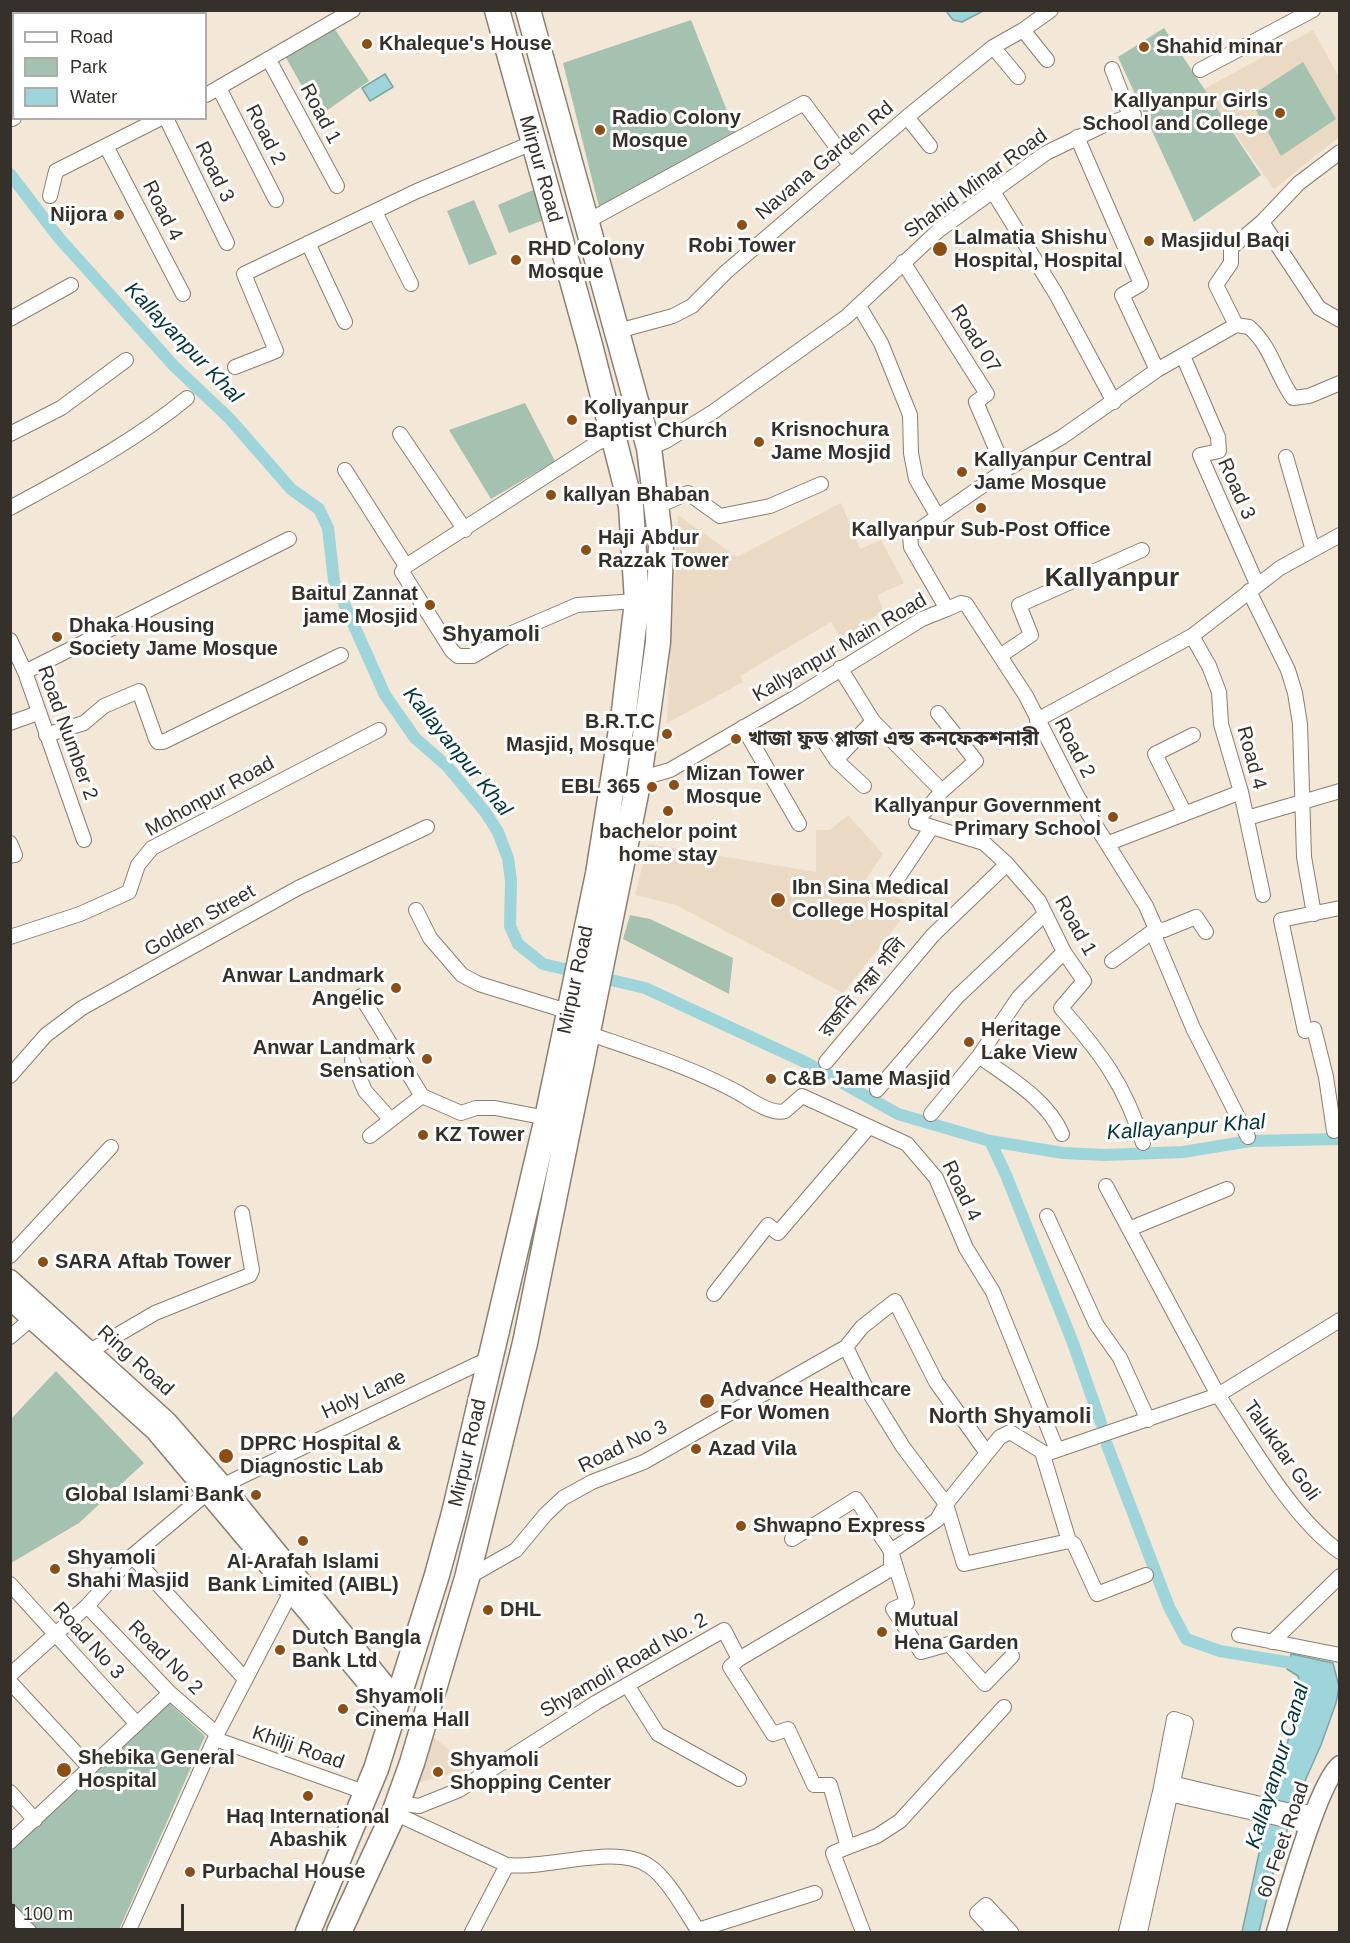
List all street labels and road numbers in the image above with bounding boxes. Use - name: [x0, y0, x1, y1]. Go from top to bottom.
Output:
- street label: Road 1: [294, 80, 346, 148]
- street label: Navana Garden Rd: [751, 96, 899, 226]
- street label: Road 2: [240, 101, 290, 169]
- street label: Mirpur Road: [513, 113, 567, 225]
- street label: Shahid Minar Road: [900, 124, 1052, 244]
- street label: Road 3: [189, 138, 239, 206]
- street label: Road 4: [137, 177, 187, 245]
- street label: Road 07: [945, 301, 1005, 377]
- street label: Road 3: [1212, 455, 1260, 523]
- street label: Kallyanpur Main Road: [749, 588, 931, 708]
- street label: Road Number 2: [32, 663, 102, 803]
- street label: Road 2: [1048, 714, 1100, 782]
- street label: Road 4: [1231, 724, 1271, 792]
- street label: Mohonpur Road: [141, 752, 279, 842]
- street label: Golden Street: [141, 880, 259, 962]
- street label: Road 1: [1049, 892, 1101, 960]
- street label: Mirpur Road: [553, 924, 599, 1036]
- street label: রজনি গন্ধা গলি: [815, 934, 911, 1042]
- street label: Road 4: [936, 1157, 986, 1225]
- street label: Ring Road: [92, 1320, 178, 1402]
- street label: Holy Lane: [318, 1365, 410, 1425]
- street label: Talukdar Goli: [1238, 1396, 1324, 1506]
- street label: Mirpur Road: [444, 1397, 492, 1509]
- street label: Road No 3: [575, 1415, 671, 1479]
- street label: Road No 3: [47, 1597, 129, 1685]
- street label: Shyamoli Road No. 2: [536, 1608, 712, 1724]
- street label: Road No 2: [123, 1616, 207, 1700]
- street label: Khilji Road: [249, 1721, 347, 1775]
- street label: 60 Feet Road: [1253, 1779, 1315, 1901]

